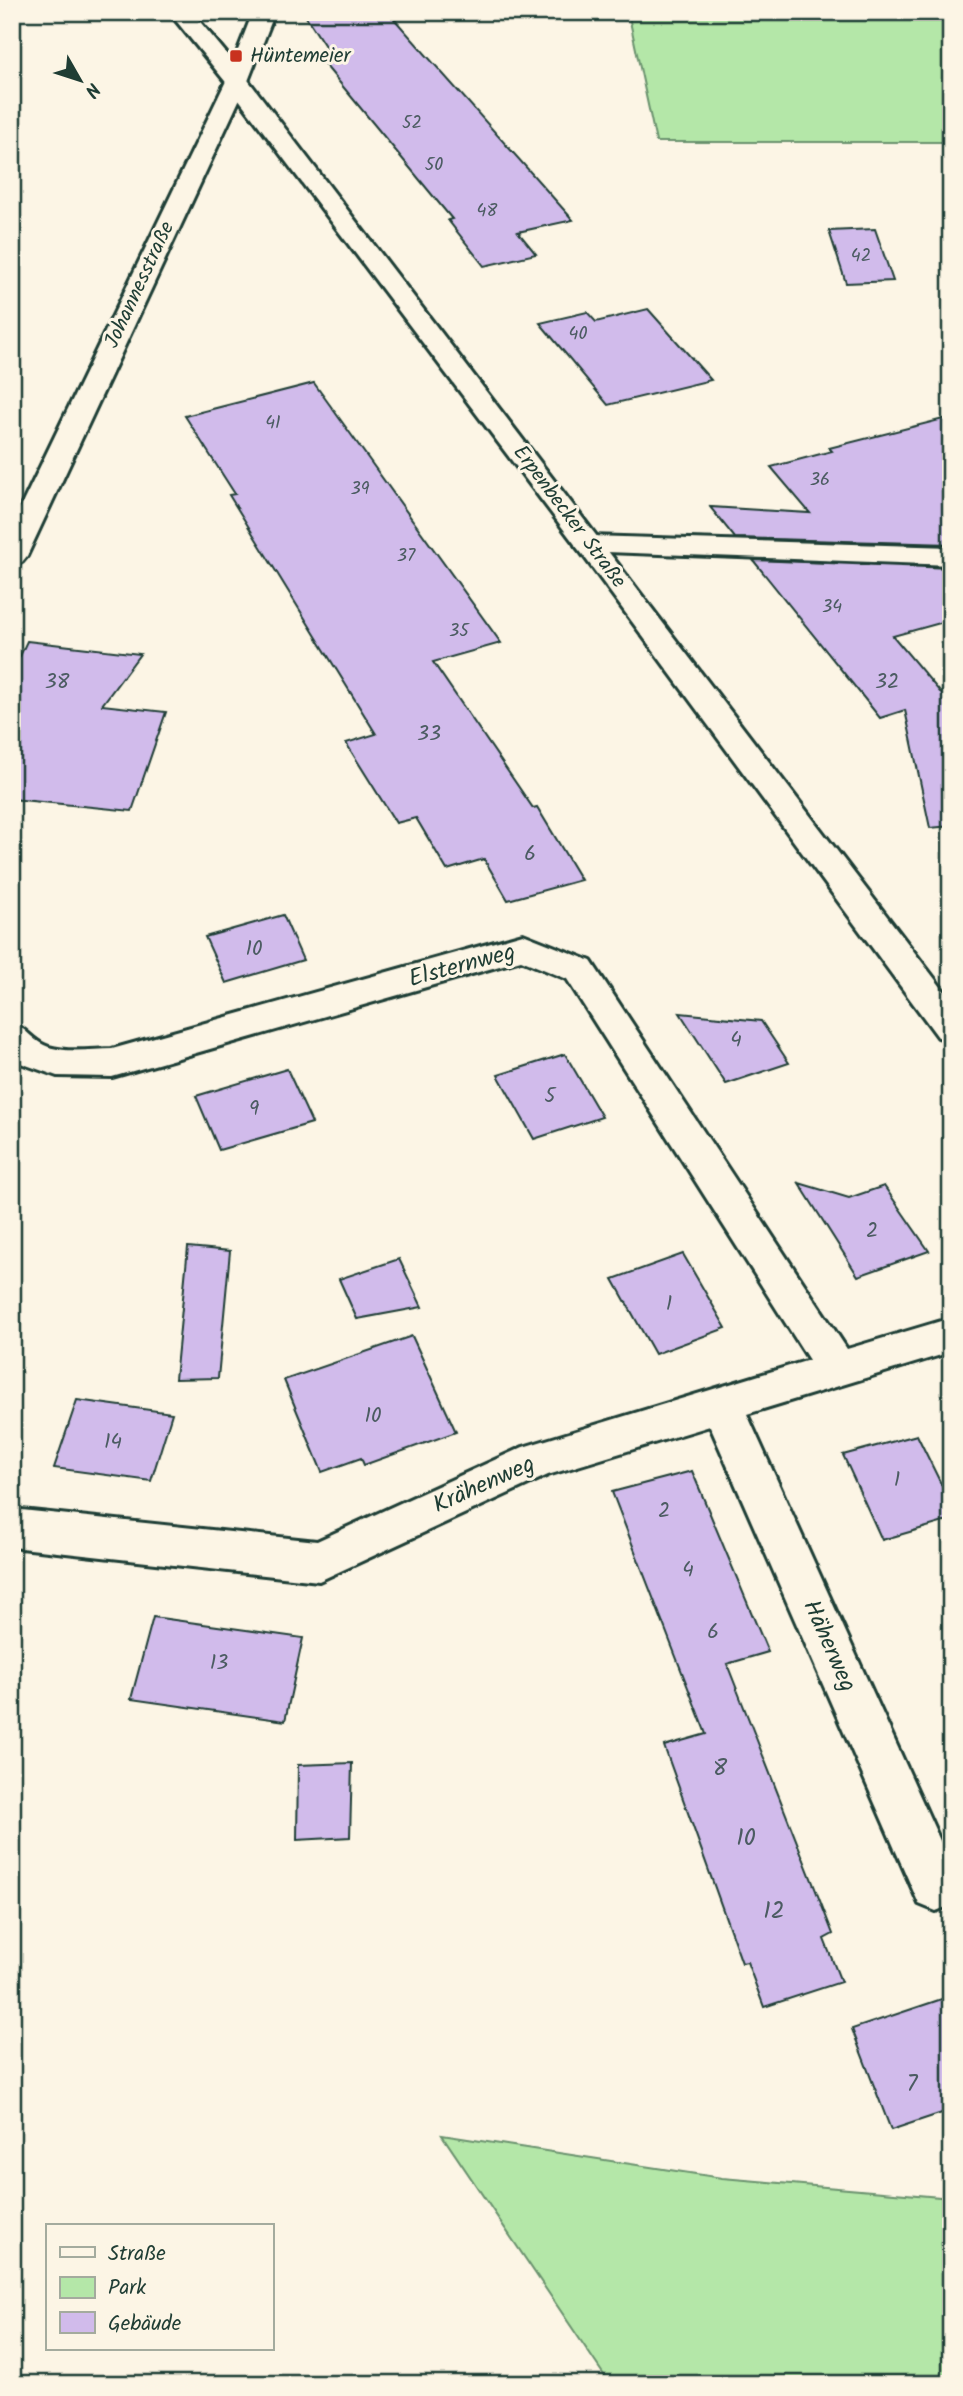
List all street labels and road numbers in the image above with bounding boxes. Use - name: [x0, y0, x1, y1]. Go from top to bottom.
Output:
- street label: Johannesstraße: [96, 216, 184, 354]
- street label: Erpenbecker Straße: [504, 438, 634, 596]
- street label: Elsternweg: [404, 933, 520, 999]
- street label: Krähenweg: [427, 1445, 541, 1525]
- street label: Häherweg: [791, 1594, 867, 1698]

